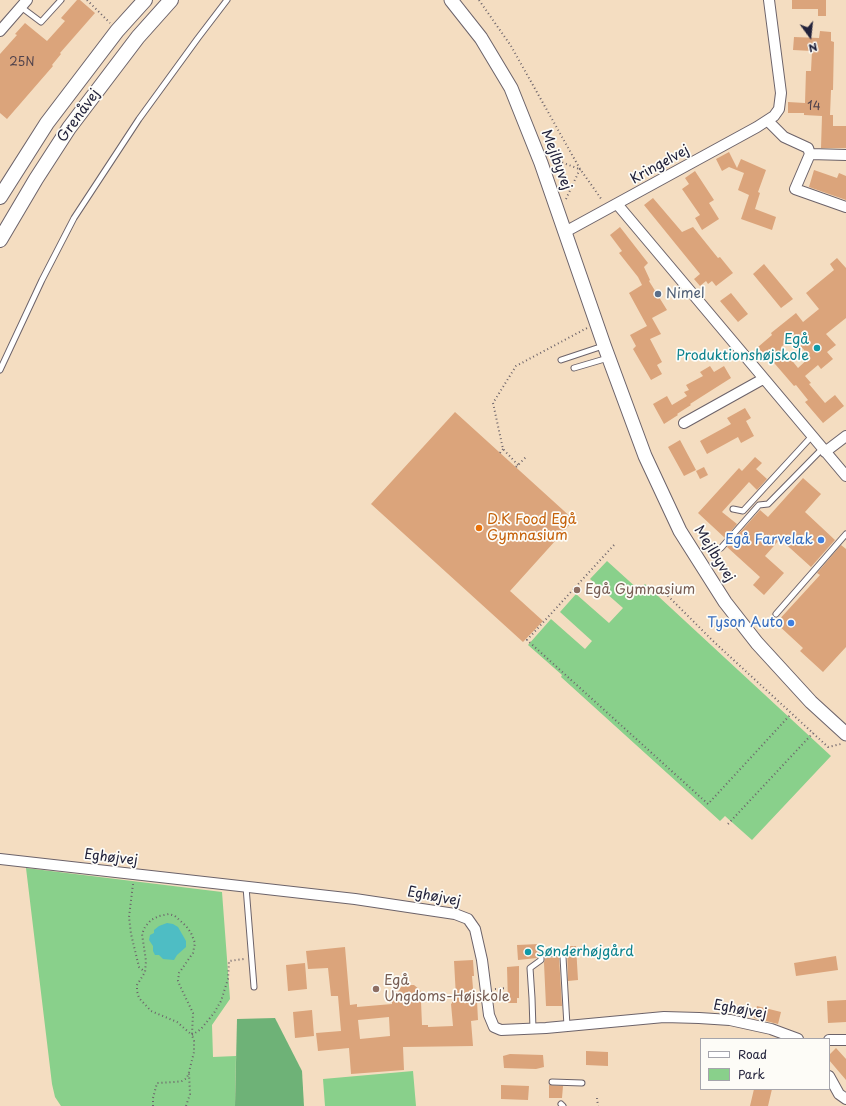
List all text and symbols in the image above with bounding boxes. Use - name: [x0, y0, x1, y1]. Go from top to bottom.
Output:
- north arrow: [790, 16, 830, 56]
- text: N: [807, 39, 820, 57]
- house number: 25N: [9, 56, 35, 70]
- street label: Grenåvej: [54, 86, 104, 146]
- house number: 14: [807, 100, 821, 114]
- street label: Mejlbyvej: [537, 127, 575, 193]
- street label: Kringelvej: [628, 142, 692, 188]
- place label: Nimel: [666, 286, 705, 302]
- marker: Nimel: [653, 289, 663, 299]
- place label: Egå Produktionshøjskole: [676, 332, 809, 364]
- marker: Egå Produktionshøjskole: [812, 343, 822, 353]
- place label: D.K Food Egå Gymnasium: [487, 512, 576, 544]
- marker: D.K Food Egå Gymnasium: [474, 523, 484, 533]
- street label: Mejlbyvej: [690, 523, 738, 585]
- place label: Egå Farvelak: [725, 532, 813, 548]
- marker: Egå Farvelak: [816, 535, 826, 545]
- place label: Egå Gymnasium: [585, 582, 695, 598]
- marker: Egå Gymnasium: [572, 585, 582, 595]
- place label: Tyson Auto: [707, 615, 783, 631]
- marker: Tyson Auto: [786, 618, 796, 628]
- street label: Eghøjvej: [83, 846, 139, 870]
- street label: Eghøjvej: [406, 884, 462, 910]
- place label: Sønderhøjgård: [536, 944, 634, 960]
- marker: Sønderhøjgård: [523, 947, 533, 957]
- place label: Egå Ungdoms-Højskole: [384, 973, 510, 1006]
- marker: Egå Ungdoms-Højskole: [371, 984, 381, 994]
- street label: Eghøjvej: [712, 997, 768, 1023]
- legend: [700, 1038, 830, 1090]
- text: Road: [738, 1045, 767, 1063]
- text: Park: [738, 1065, 765, 1083]

